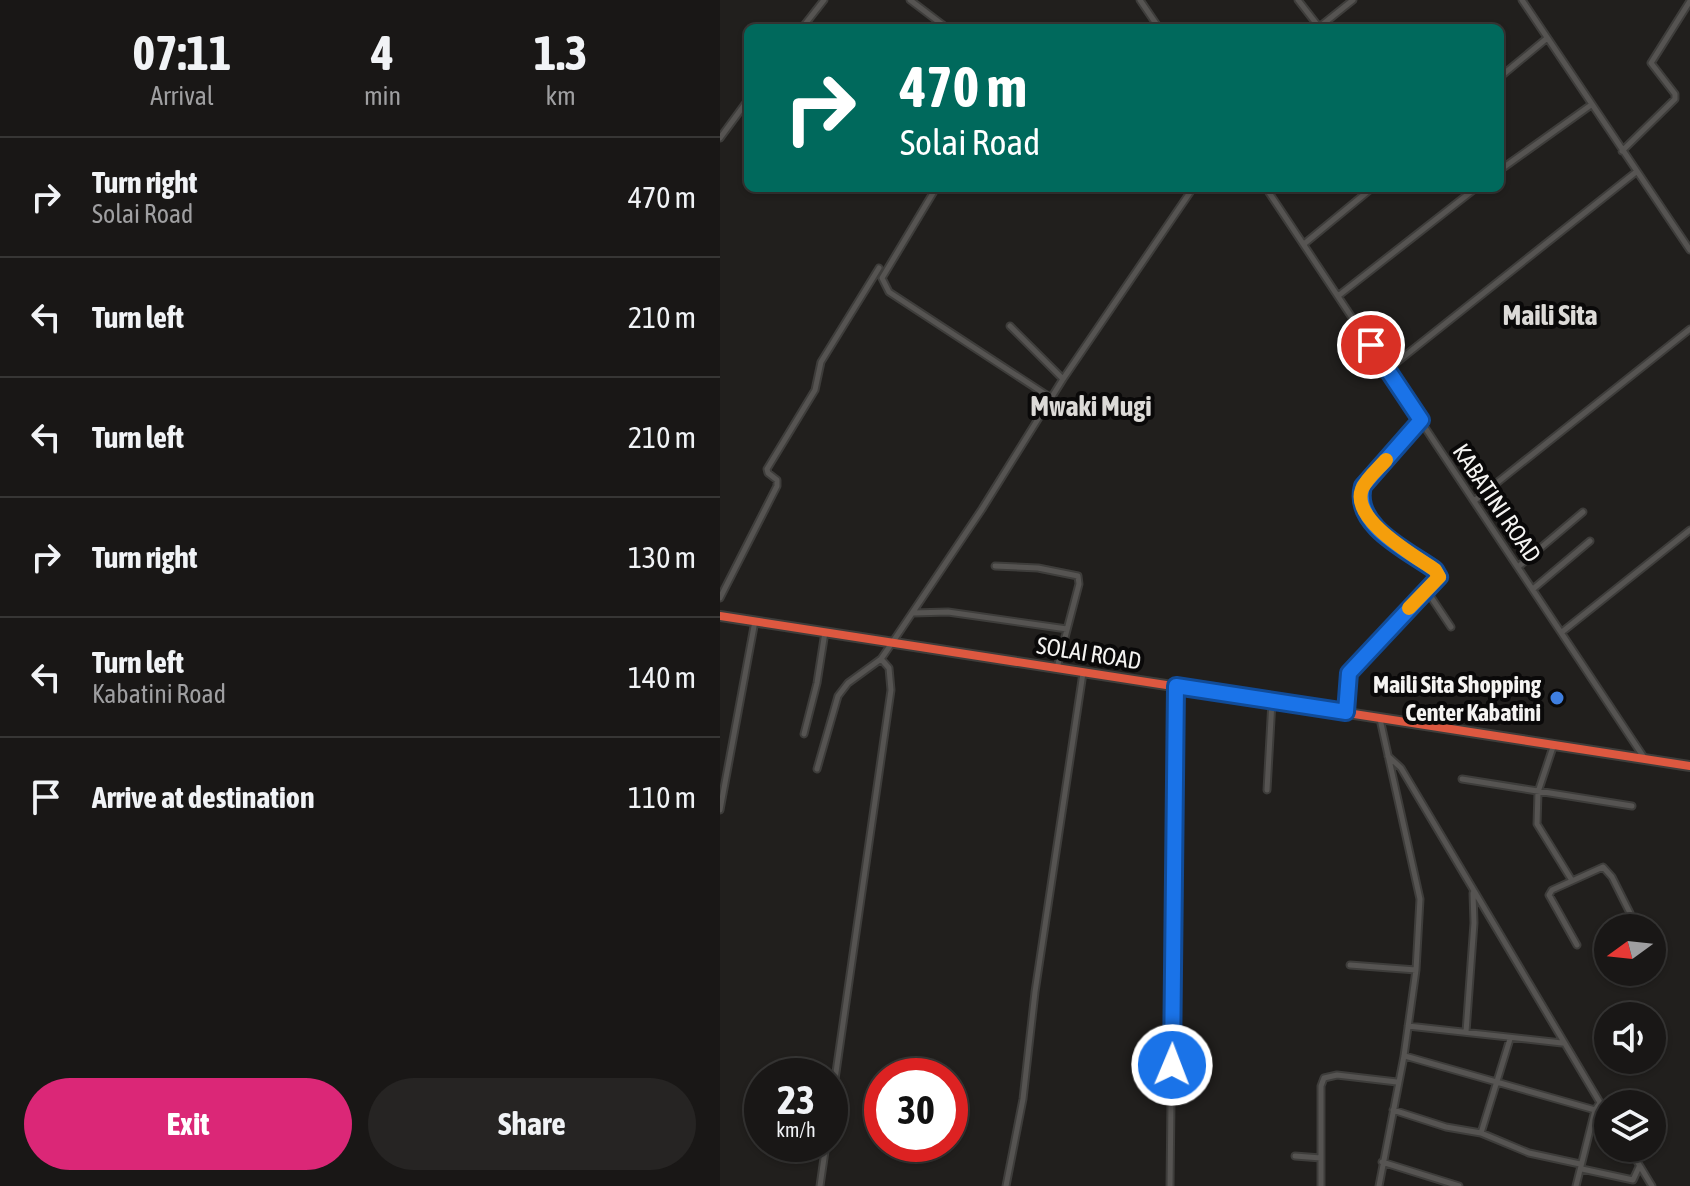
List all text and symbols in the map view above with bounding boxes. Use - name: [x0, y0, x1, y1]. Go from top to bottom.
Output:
- text: 07:11: [133, 25, 231, 80]
- text: 4: [371, 25, 394, 80]
- text: 1.3: [534, 25, 587, 80]
- text: 470 m: [900, 55, 1027, 119]
- icon: right: [768, 56, 872, 160]
- text: Arrival: [150, 81, 214, 111]
- text: min: [364, 81, 401, 111]
- text: km: [546, 81, 576, 111]
- text: Solai Road: [900, 121, 1040, 163]
- text: Turn right: [92, 165, 198, 199]
- icon: right: [24, 175, 68, 219]
- text: 470 m: [628, 180, 696, 214]
- text: Solai Road: [92, 199, 193, 229]
- icon: left: [24, 295, 68, 339]
- district label: Maili Sita: [1502, 299, 1598, 331]
- text: Turn left: [92, 300, 184, 334]
- text: 210 m: [628, 300, 696, 334]
- pin: [1337, 311, 1405, 379]
- icon: arrive: [1349, 323, 1393, 367]
- district label: Mwaki Mugi: [1030, 390, 1152, 422]
- icon: left: [24, 415, 68, 459]
- text: Turn left: [92, 420, 184, 454]
- text: 210 m: [628, 420, 696, 454]
- street label: KABATINI ROAD: [1448, 439, 1546, 567]
- icon: right: [24, 535, 68, 579]
- text: Turn right: [92, 540, 198, 574]
- text: 130 m: [628, 540, 696, 574]
- street label: SOLAI ROAD: [1035, 631, 1143, 675]
- text: Turn left: [92, 645, 184, 679]
- icon: left: [24, 655, 68, 699]
- text: 140 m: [628, 660, 696, 694]
- place label: Maili Sita Shopping Center Kabatini: [1373, 671, 1542, 726]
- text: Kabatini Road: [92, 679, 226, 709]
- marker: Maili Sita Shopping Center Kabatini: [1548, 689, 1566, 707]
- icon: arrive: [24, 775, 68, 819]
- text: Arrive at destination: [92, 780, 314, 814]
- text: 110 m: [628, 780, 696, 814]
- north arrow: [1594, 914, 1666, 986]
- map controls: [1594, 914, 1666, 1162]
- button: sound: [1594, 1002, 1666, 1074]
- position arrow: [1130, 1023, 1214, 1107]
- speed limit sign: 30: [864, 1058, 968, 1162]
- text: 23: [777, 1077, 815, 1122]
- button: Exit: [24, 1078, 352, 1170]
- button: Share: [368, 1078, 696, 1170]
- button: layers: [1594, 1090, 1666, 1162]
- text: km/h: [776, 1118, 816, 1141]

